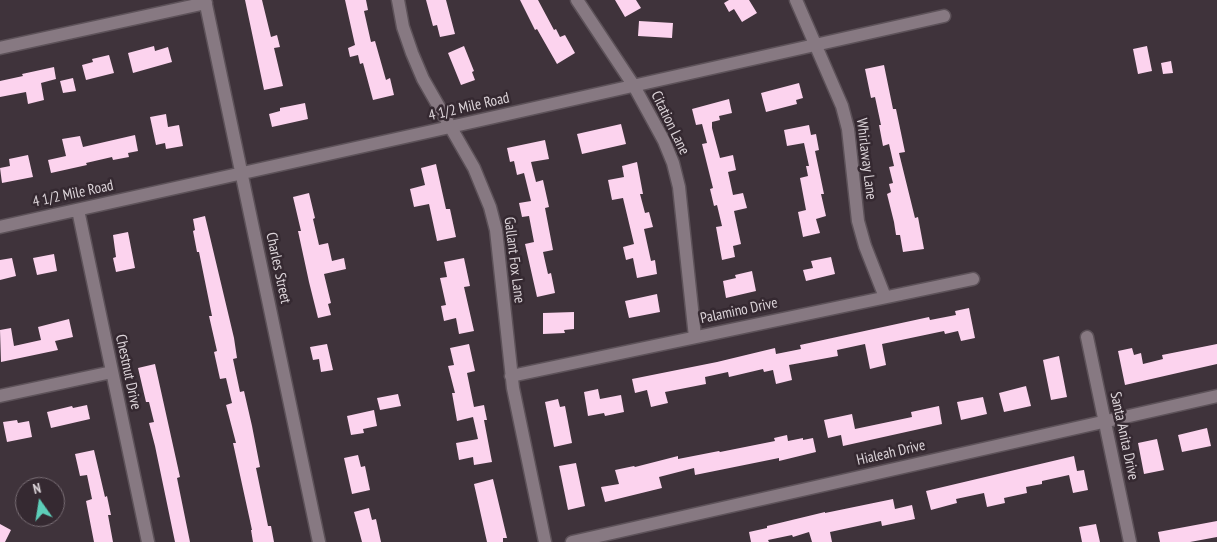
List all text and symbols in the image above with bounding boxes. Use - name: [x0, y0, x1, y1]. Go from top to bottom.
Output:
- street label: Citation Lane: [647, 88, 693, 158]
- street label: 4 1/2 Mile Road: [427, 89, 511, 125]
- street label: Whirlaway Lane: [852, 117, 880, 201]
- street label: 4 1/2 Mile Road: [31, 177, 115, 211]
- street label: Gallant Fox Lane: [500, 216, 528, 304]
- street label: Charles Street: [262, 231, 294, 305]
- street label: Palamino Drive: [699, 294, 779, 328]
- street label: Chestnut Drive: [111, 333, 145, 411]
- street label: Santa Anita Drive: [1106, 390, 1142, 482]
- street label: Hialeah Drive: [855, 436, 927, 470]
- north arrow: [15, 477, 65, 527]
- text: N: [31, 479, 43, 498]

